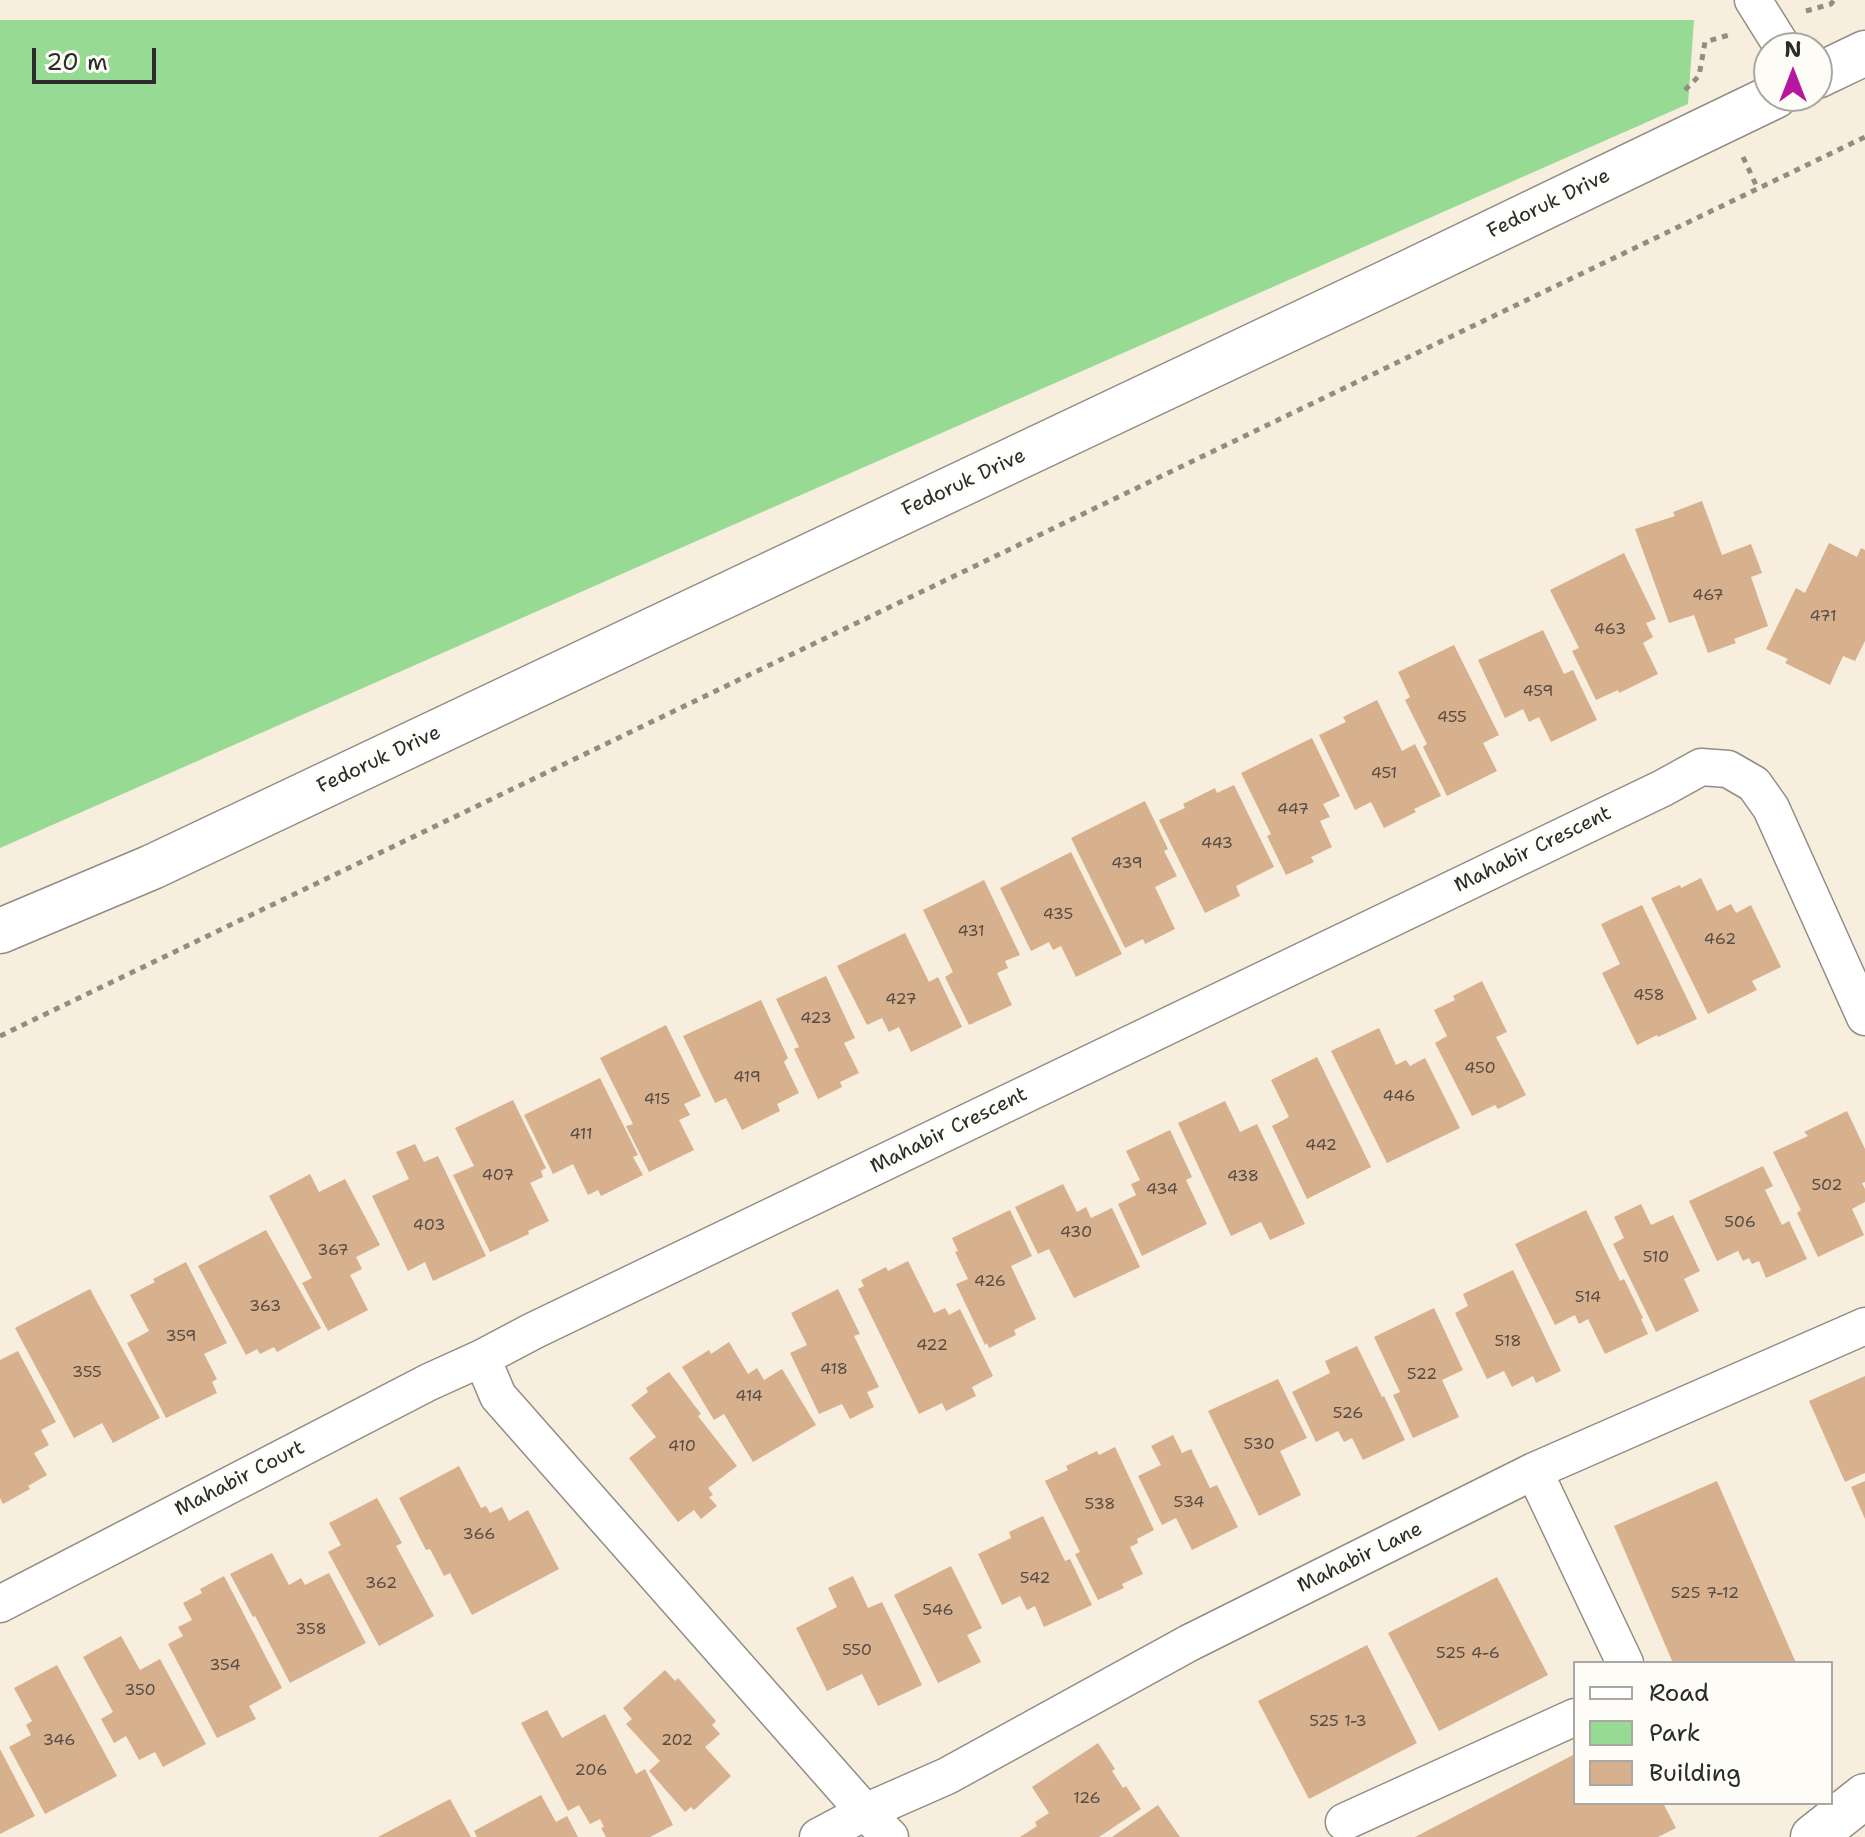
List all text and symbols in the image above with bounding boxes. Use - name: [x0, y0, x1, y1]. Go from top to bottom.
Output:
- scale bar: [36, 32, 160, 82]
- north arrow: [1753, 32, 1833, 112]
- text: N: [1784, 35, 1802, 64]
- text: 20 m: [46, 46, 108, 78]
- street label: Fedoruk Drive: [1484, 164, 1614, 244]
- street label: Fedoruk Drive: [898, 444, 1030, 522]
- house number: 467: [1692, 586, 1724, 606]
- house number: 471: [1809, 607, 1837, 627]
- house number: 463: [1594, 620, 1626, 640]
- house number: 459: [1523, 682, 1553, 702]
- house number: 455: [1437, 708, 1467, 728]
- street label: Fedoruk Drive: [313, 721, 445, 799]
- house number: 451: [1371, 764, 1397, 784]
- house number: 447: [1277, 800, 1309, 820]
- street label: Mahabir Crescent: [1451, 802, 1615, 898]
- house number: 443: [1201, 834, 1233, 854]
- house number: 439: [1111, 854, 1143, 874]
- house number: 435: [1043, 905, 1073, 925]
- house number: 431: [957, 922, 985, 942]
- house number: 462: [1704, 930, 1736, 950]
- house number: 458: [1633, 986, 1665, 1006]
- house number: 427: [885, 990, 917, 1010]
- house number: 423: [800, 1009, 832, 1029]
- house number: 450: [1464, 1059, 1496, 1079]
- house number: 419: [733, 1068, 761, 1088]
- street label: Mahabir Crescent: [867, 1083, 1031, 1179]
- house number: 446: [1383, 1087, 1415, 1107]
- house number: 415: [644, 1090, 670, 1110]
- house number: 411: [569, 1125, 593, 1145]
- house number: 442: [1305, 1136, 1337, 1156]
- house number: 407: [482, 1166, 514, 1186]
- house number: 438: [1227, 1167, 1259, 1187]
- house number: 502: [1811, 1176, 1843, 1196]
- house number: 434: [1146, 1180, 1178, 1200]
- house number: 506: [1724, 1213, 1756, 1233]
- house number: 403: [413, 1216, 445, 1236]
- house number: 430: [1060, 1223, 1092, 1243]
- house number: 367: [317, 1241, 349, 1261]
- house number: 510: [1643, 1248, 1669, 1268]
- house number: 426: [974, 1272, 1006, 1292]
- house number: 514: [1575, 1288, 1601, 1308]
- house number: 363: [249, 1297, 281, 1317]
- house number: 359: [166, 1327, 196, 1347]
- house number: 518: [1495, 1332, 1521, 1352]
- house number: 422: [916, 1336, 948, 1356]
- house number: 418: [820, 1360, 848, 1380]
- house number: 355: [72, 1363, 102, 1383]
- house number: 522: [1407, 1365, 1437, 1385]
- house number: 414: [735, 1387, 763, 1407]
- house number: 526: [1333, 1404, 1363, 1424]
- house number: 530: [1243, 1435, 1275, 1455]
- street label: Mahabir Court: [171, 1436, 309, 1522]
- house number: 410: [668, 1437, 696, 1457]
- house number: 534: [1174, 1493, 1204, 1513]
- house number: 538: [1084, 1495, 1116, 1515]
- street label: Mahabir Lane: [1294, 1517, 1426, 1599]
- house number: 366: [463, 1525, 495, 1545]
- house number: 542: [1020, 1569, 1050, 1589]
- house number: 362: [365, 1574, 397, 1594]
- house number: 525 7-12: [1671, 1584, 1739, 1604]
- house number: 546: [922, 1601, 954, 1621]
- house number: 358: [295, 1620, 327, 1640]
- house number: 550: [842, 1641, 872, 1661]
- house number: 525 4-6: [1436, 1644, 1500, 1664]
- house number: 354: [209, 1656, 241, 1676]
- legend: [1573, 1661, 1833, 1805]
- text: Road: [1649, 1677, 1709, 1709]
- house number: 350: [124, 1681, 156, 1701]
- house number: 525 1-3: [1309, 1712, 1367, 1732]
- text: Park: [1649, 1717, 1701, 1749]
- house number: 346: [43, 1731, 75, 1751]
- house number: 202: [661, 1731, 693, 1751]
- text: Building: [1649, 1757, 1741, 1789]
- house number: 206: [575, 1761, 607, 1781]
- house number: 126: [1073, 1789, 1101, 1809]

